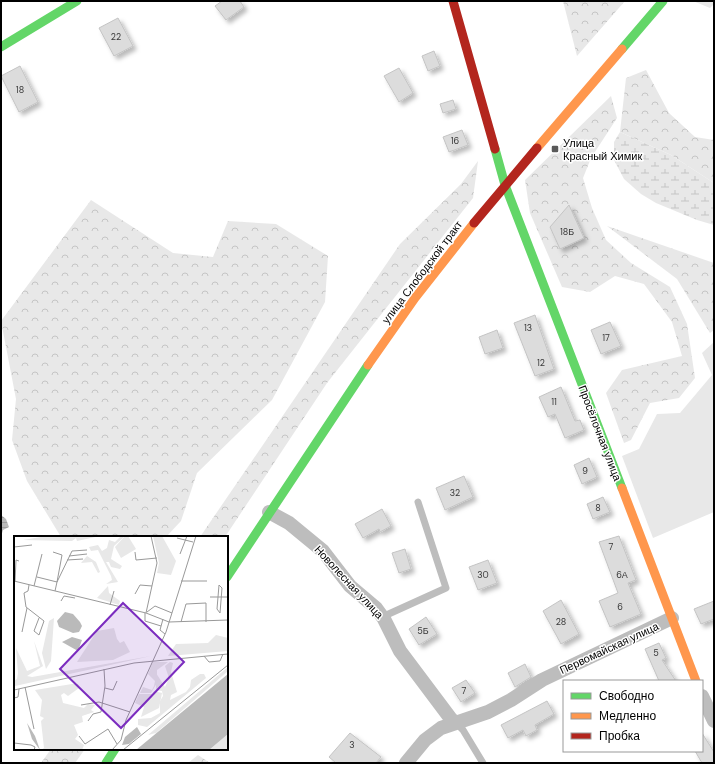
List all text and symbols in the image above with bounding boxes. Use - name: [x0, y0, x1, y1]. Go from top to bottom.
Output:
- house number: 22: [111, 31, 121, 43]
- house number: 18: [16, 84, 24, 96]
- house number: 16: [451, 135, 460, 147]
- place label: Улица Красный Химик: [563, 136, 642, 163]
- marker: Улица Красный Химик: [550, 144, 560, 154]
- street label: улица Слободской тракт: [379, 218, 465, 326]
- house number: 18Б: [560, 226, 574, 238]
- house number: 13: [524, 322, 532, 334]
- house number: 17: [602, 332, 610, 344]
- house number: 12: [537, 357, 545, 369]
- street label: Просёлочная улица: [575, 383, 625, 484]
- house number: 11: [551, 396, 557, 408]
- house number: 9: [582, 465, 588, 477]
- house number: 32: [450, 487, 460, 499]
- house number: 8: [595, 502, 601, 514]
- inset map: [14, 536, 228, 750]
- house number: 7: [609, 541, 614, 553]
- street label: Новолесная улица: [311, 542, 387, 622]
- house number: 30: [477, 569, 489, 581]
- house number: 6А: [616, 569, 628, 581]
- house number: 6: [617, 601, 623, 613]
- house number: 28: [556, 616, 566, 628]
- street label: Первомайская улица: [557, 619, 662, 677]
- house number: 5Б: [417, 625, 429, 637]
- house number: 5: [653, 647, 659, 659]
- legend: [563, 680, 703, 752]
- house number: 7: [462, 685, 467, 697]
- text: Свободно: [599, 688, 654, 704]
- text: Медленно: [599, 708, 656, 724]
- text: Пробка: [599, 728, 640, 744]
- house number: 3: [349, 739, 355, 751]

